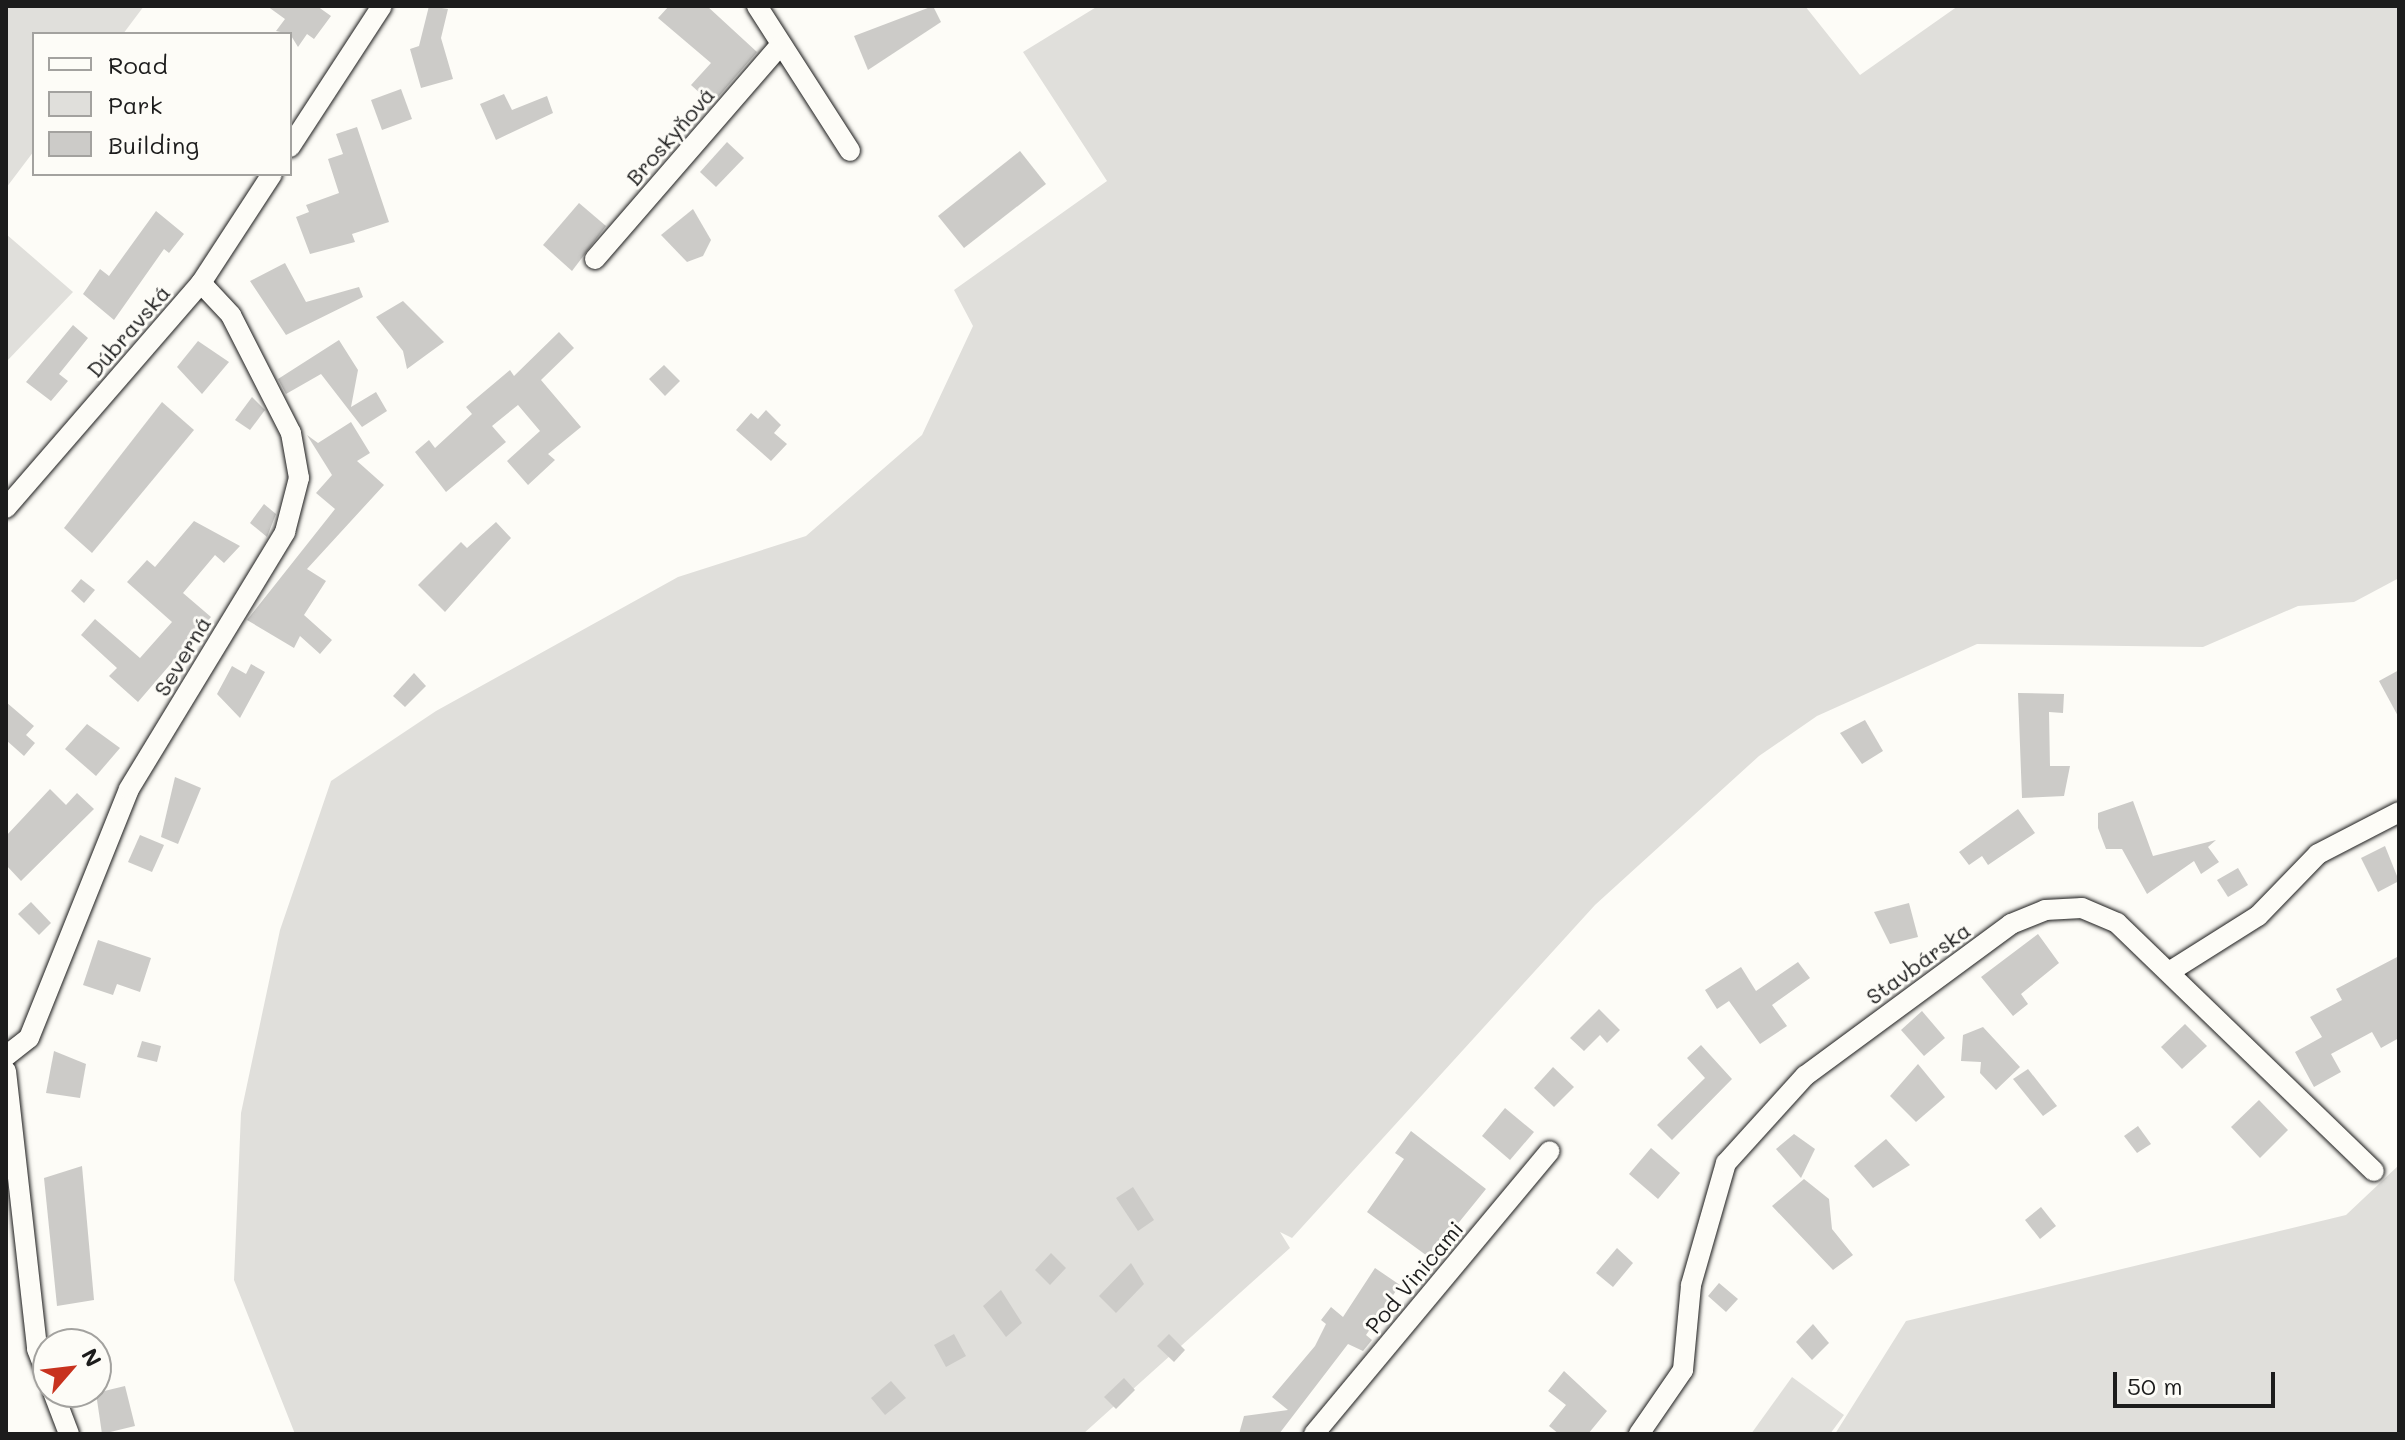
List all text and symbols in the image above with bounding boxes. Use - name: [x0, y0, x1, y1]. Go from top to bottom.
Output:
- legend: [32, 32, 292, 176]
- text: Road: [108, 49, 168, 80]
- street label: Broskyňová: [620, 82, 720, 190]
- text: Park: [108, 89, 162, 120]
- text: Building: [108, 129, 199, 160]
- street label: Dúbravská: [81, 279, 175, 383]
- street label: Severná: [148, 611, 216, 701]
- street label: Stavbárska: [1861, 916, 1975, 1010]
- street label: Pod Vinicami: [1359, 1216, 1469, 1338]
- north arrow: [32, 1328, 112, 1408]
- text: N: [75, 1343, 109, 1372]
- scale bar: [2117, 1356, 2279, 1406]
- text: 50 m: [2127, 1370, 2183, 1401]

